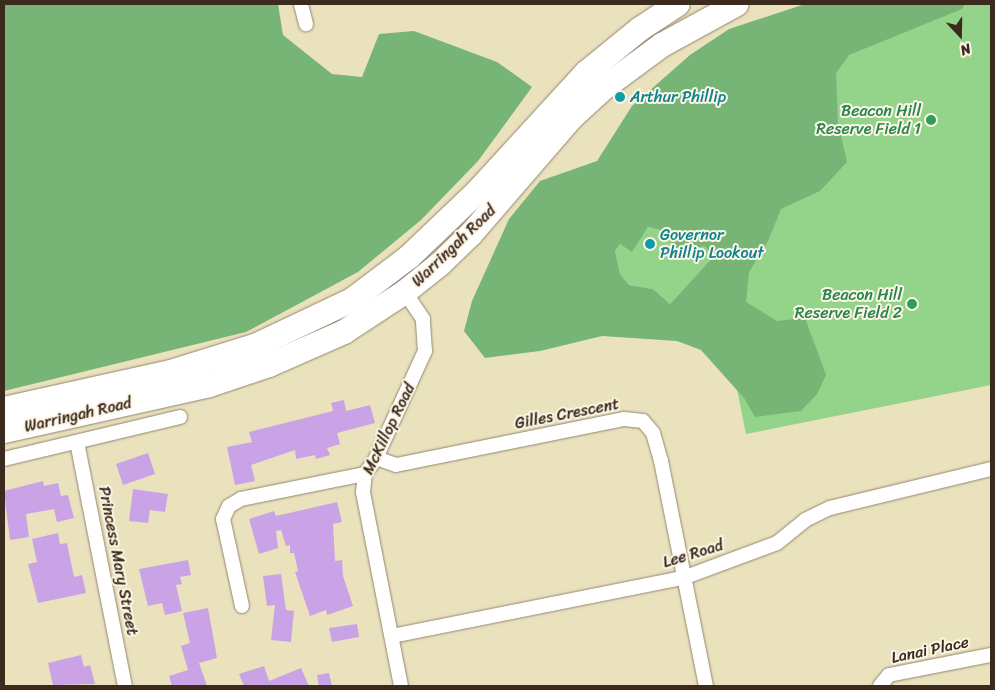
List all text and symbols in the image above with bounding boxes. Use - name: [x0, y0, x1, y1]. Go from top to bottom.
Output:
- north arrow: [935, 10, 985, 60]
- text: N: [957, 36, 975, 63]
- place label: Arthur Phillip: [630, 87, 726, 107]
- marker: Arthur Phillip: [614, 91, 626, 103]
- place label: Beacon Hill Reserve Field 1: [816, 101, 921, 139]
- marker: Beacon Hill Reserve Field 1: [925, 114, 937, 126]
- street label: Warringah Road: [408, 201, 500, 291]
- place label: Governor Phillip Lookout: [660, 225, 764, 263]
- marker: Governor Phillip Lookout: [644, 238, 656, 250]
- place label: Beacon Hill Reserve Field 2: [795, 285, 902, 323]
- marker: Beacon Hill Reserve Field 2: [906, 298, 918, 310]
- street label: McKillop Road: [359, 380, 419, 478]
- street label: Warringah Road: [22, 393, 134, 437]
- street label: Gilles Crescent: [513, 394, 621, 434]
- street label: Princess Mary Street: [94, 485, 142, 637]
- street label: Lee Road: [660, 536, 726, 572]
- street label: Lanai Place: [889, 632, 971, 668]

